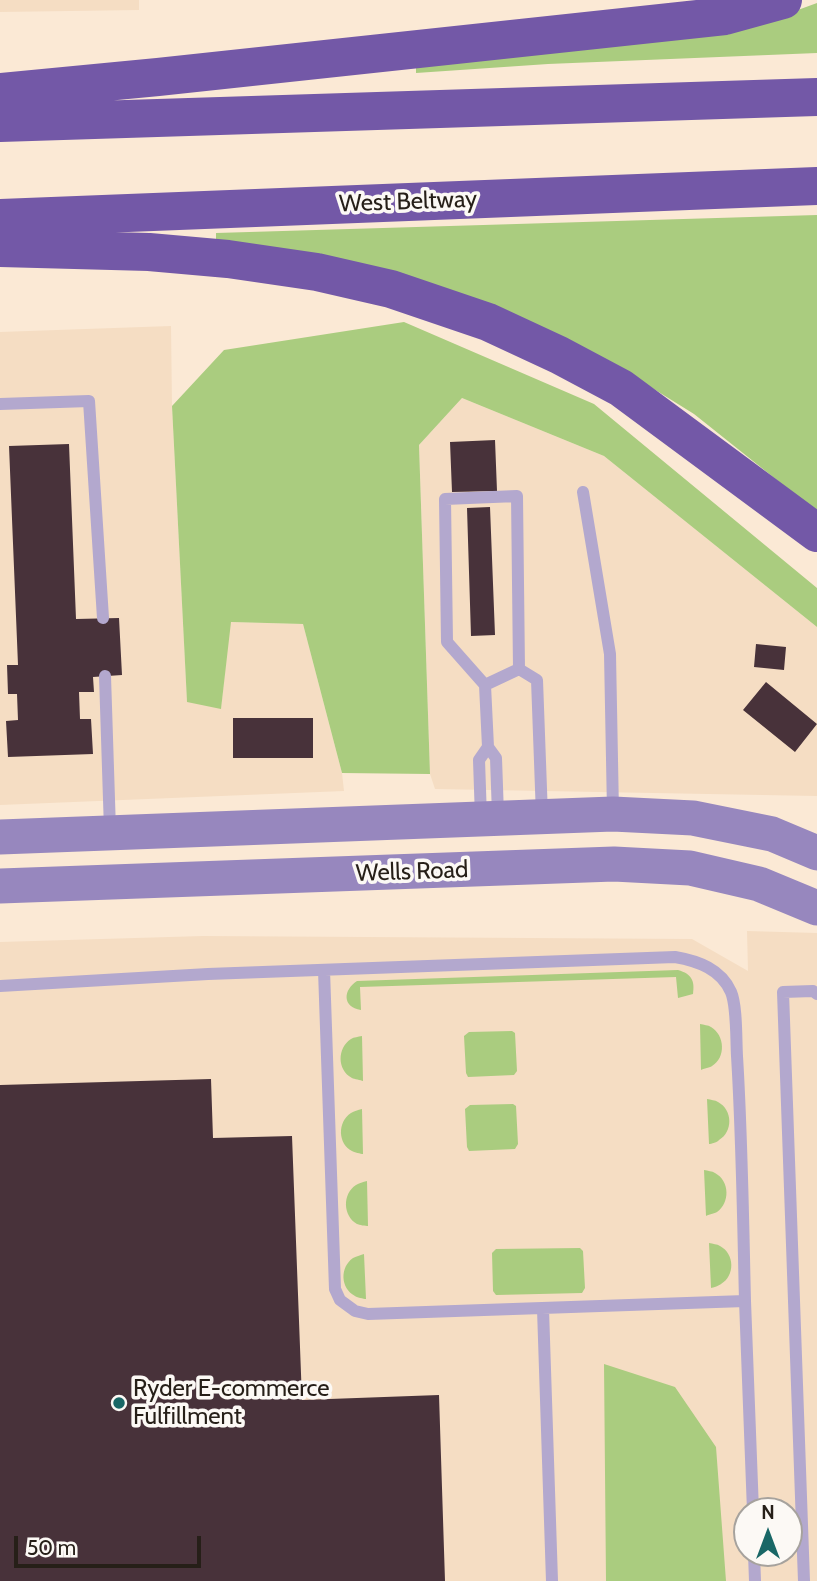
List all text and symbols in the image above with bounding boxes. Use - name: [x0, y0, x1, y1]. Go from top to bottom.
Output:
- street label: West Beltway: [338, 185, 478, 219]
- street label: Wells Road: [355, 856, 469, 888]
- place label: Ryder E-commerce Fulfillment: [133, 1375, 330, 1431]
- marker: Ryder E-commerce Fulfillment: [111, 1395, 127, 1411]
- north arrow: [733, 1497, 803, 1567]
- text: N: [761, 1501, 775, 1524]
- scale bar: [18, 1522, 205, 1566]
- text: 50 m: [27, 1535, 76, 1560]

